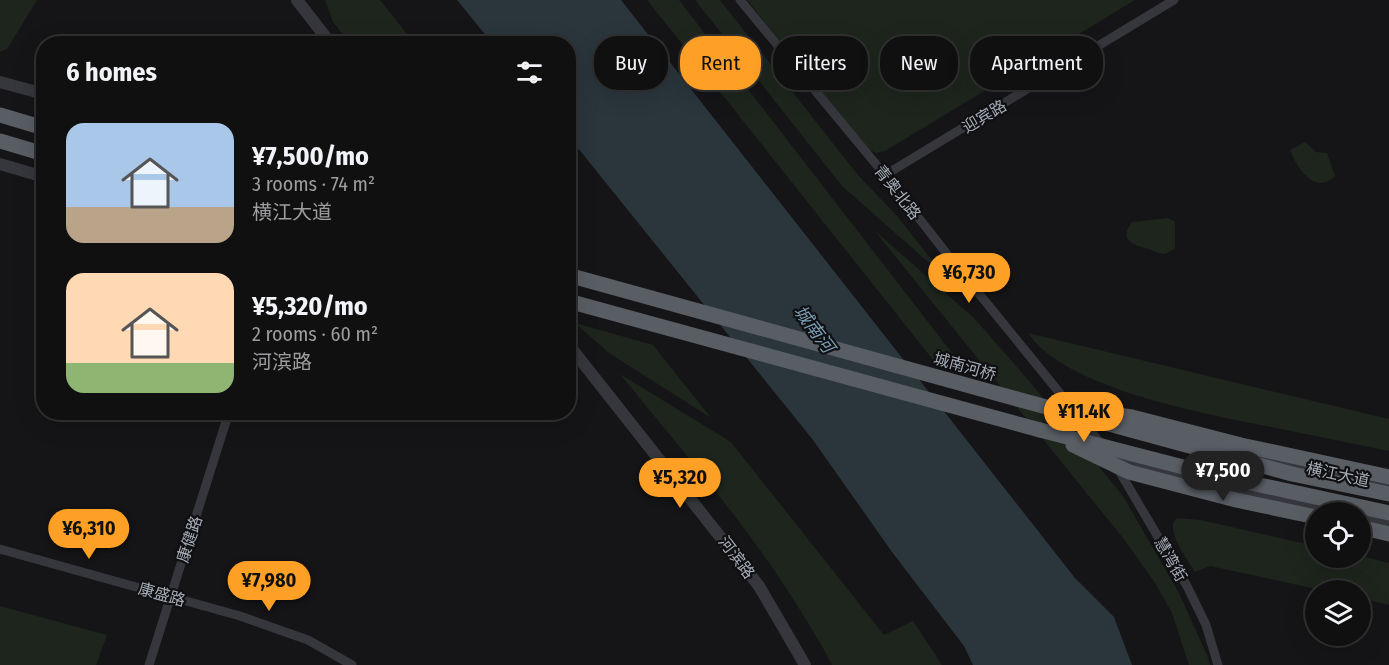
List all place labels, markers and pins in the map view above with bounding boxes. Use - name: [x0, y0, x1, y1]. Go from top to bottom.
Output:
- pin: ¥6,730: [920, 253, 1018, 304]
- pin: ¥11.4K: [1035, 392, 1133, 443]
- pin: ¥7,500: [1174, 451, 1272, 502]
- pin: ¥5,320: [631, 458, 729, 509]
- pin: ¥6,310: [40, 509, 138, 560]
- pin: ¥7,980: [220, 561, 318, 612]

